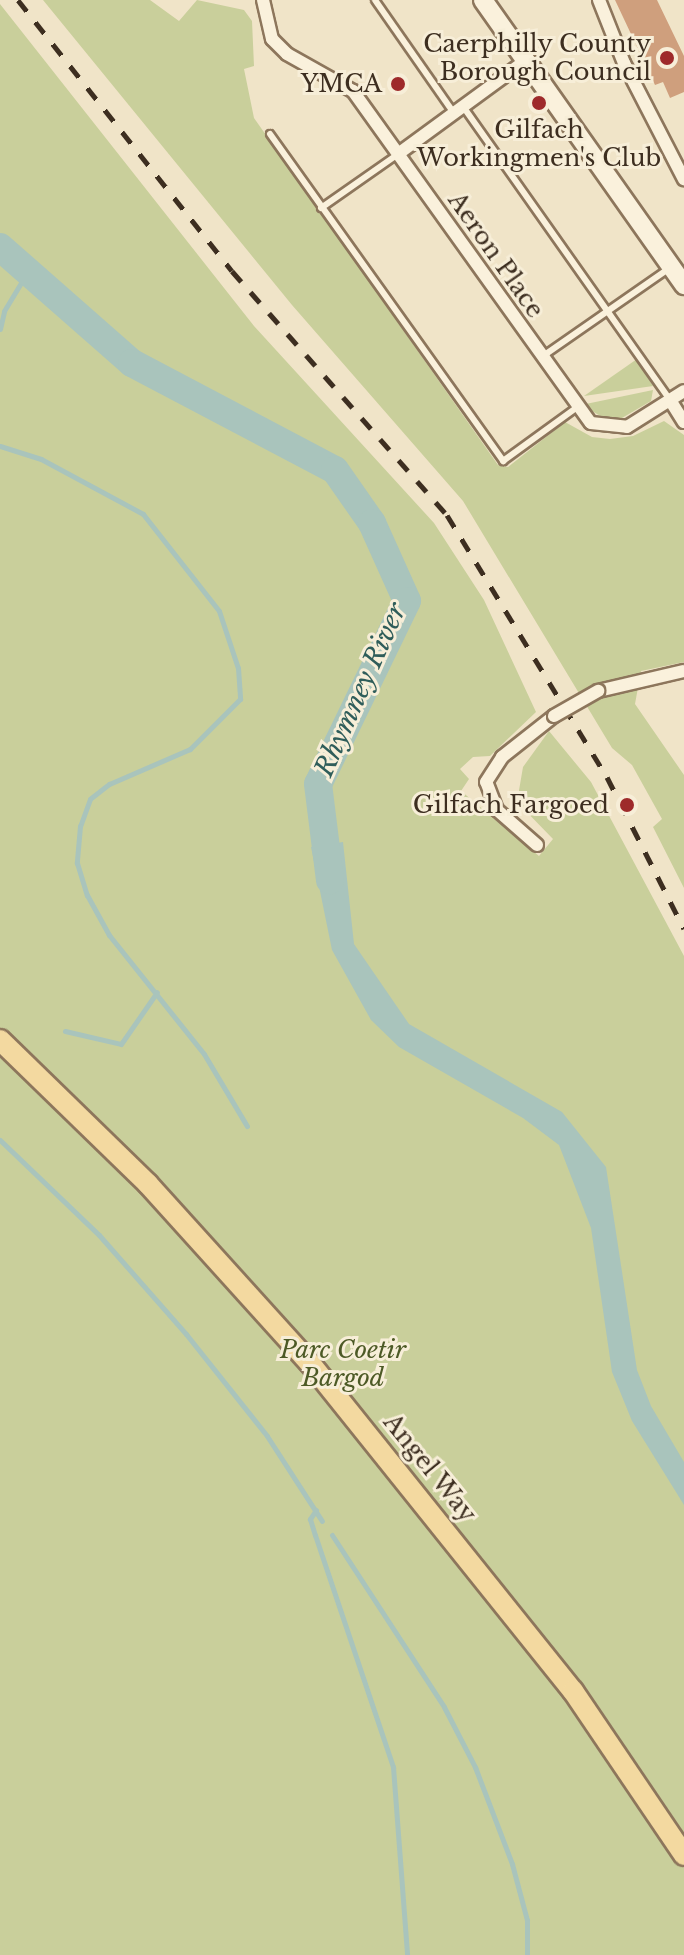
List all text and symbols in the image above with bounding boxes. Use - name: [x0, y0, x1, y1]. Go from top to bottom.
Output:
- place label: Caerphilly County Borough Council: [423, 30, 651, 86]
- marker: Caerphilly County Borough Council: [658, 49, 676, 67]
- place label: YMCA: [301, 70, 382, 98]
- marker: YMCA: [389, 75, 407, 93]
- marker: Gilfach Workingmen's Club: [530, 94, 548, 112]
- place label: Gilfach Workingmen's Club: [417, 116, 661, 172]
- street label: Aeron Place: [442, 187, 550, 323]
- water label: Rhymney River: [309, 599, 413, 781]
- place label: Gilfach Fargoed: [413, 791, 609, 819]
- marker: Gilfach Fargoed: [616, 794, 638, 816]
- park label: Parc Coetir Bargod: [280, 1336, 406, 1392]
- street label: Angel Way: [377, 1408, 483, 1528]

